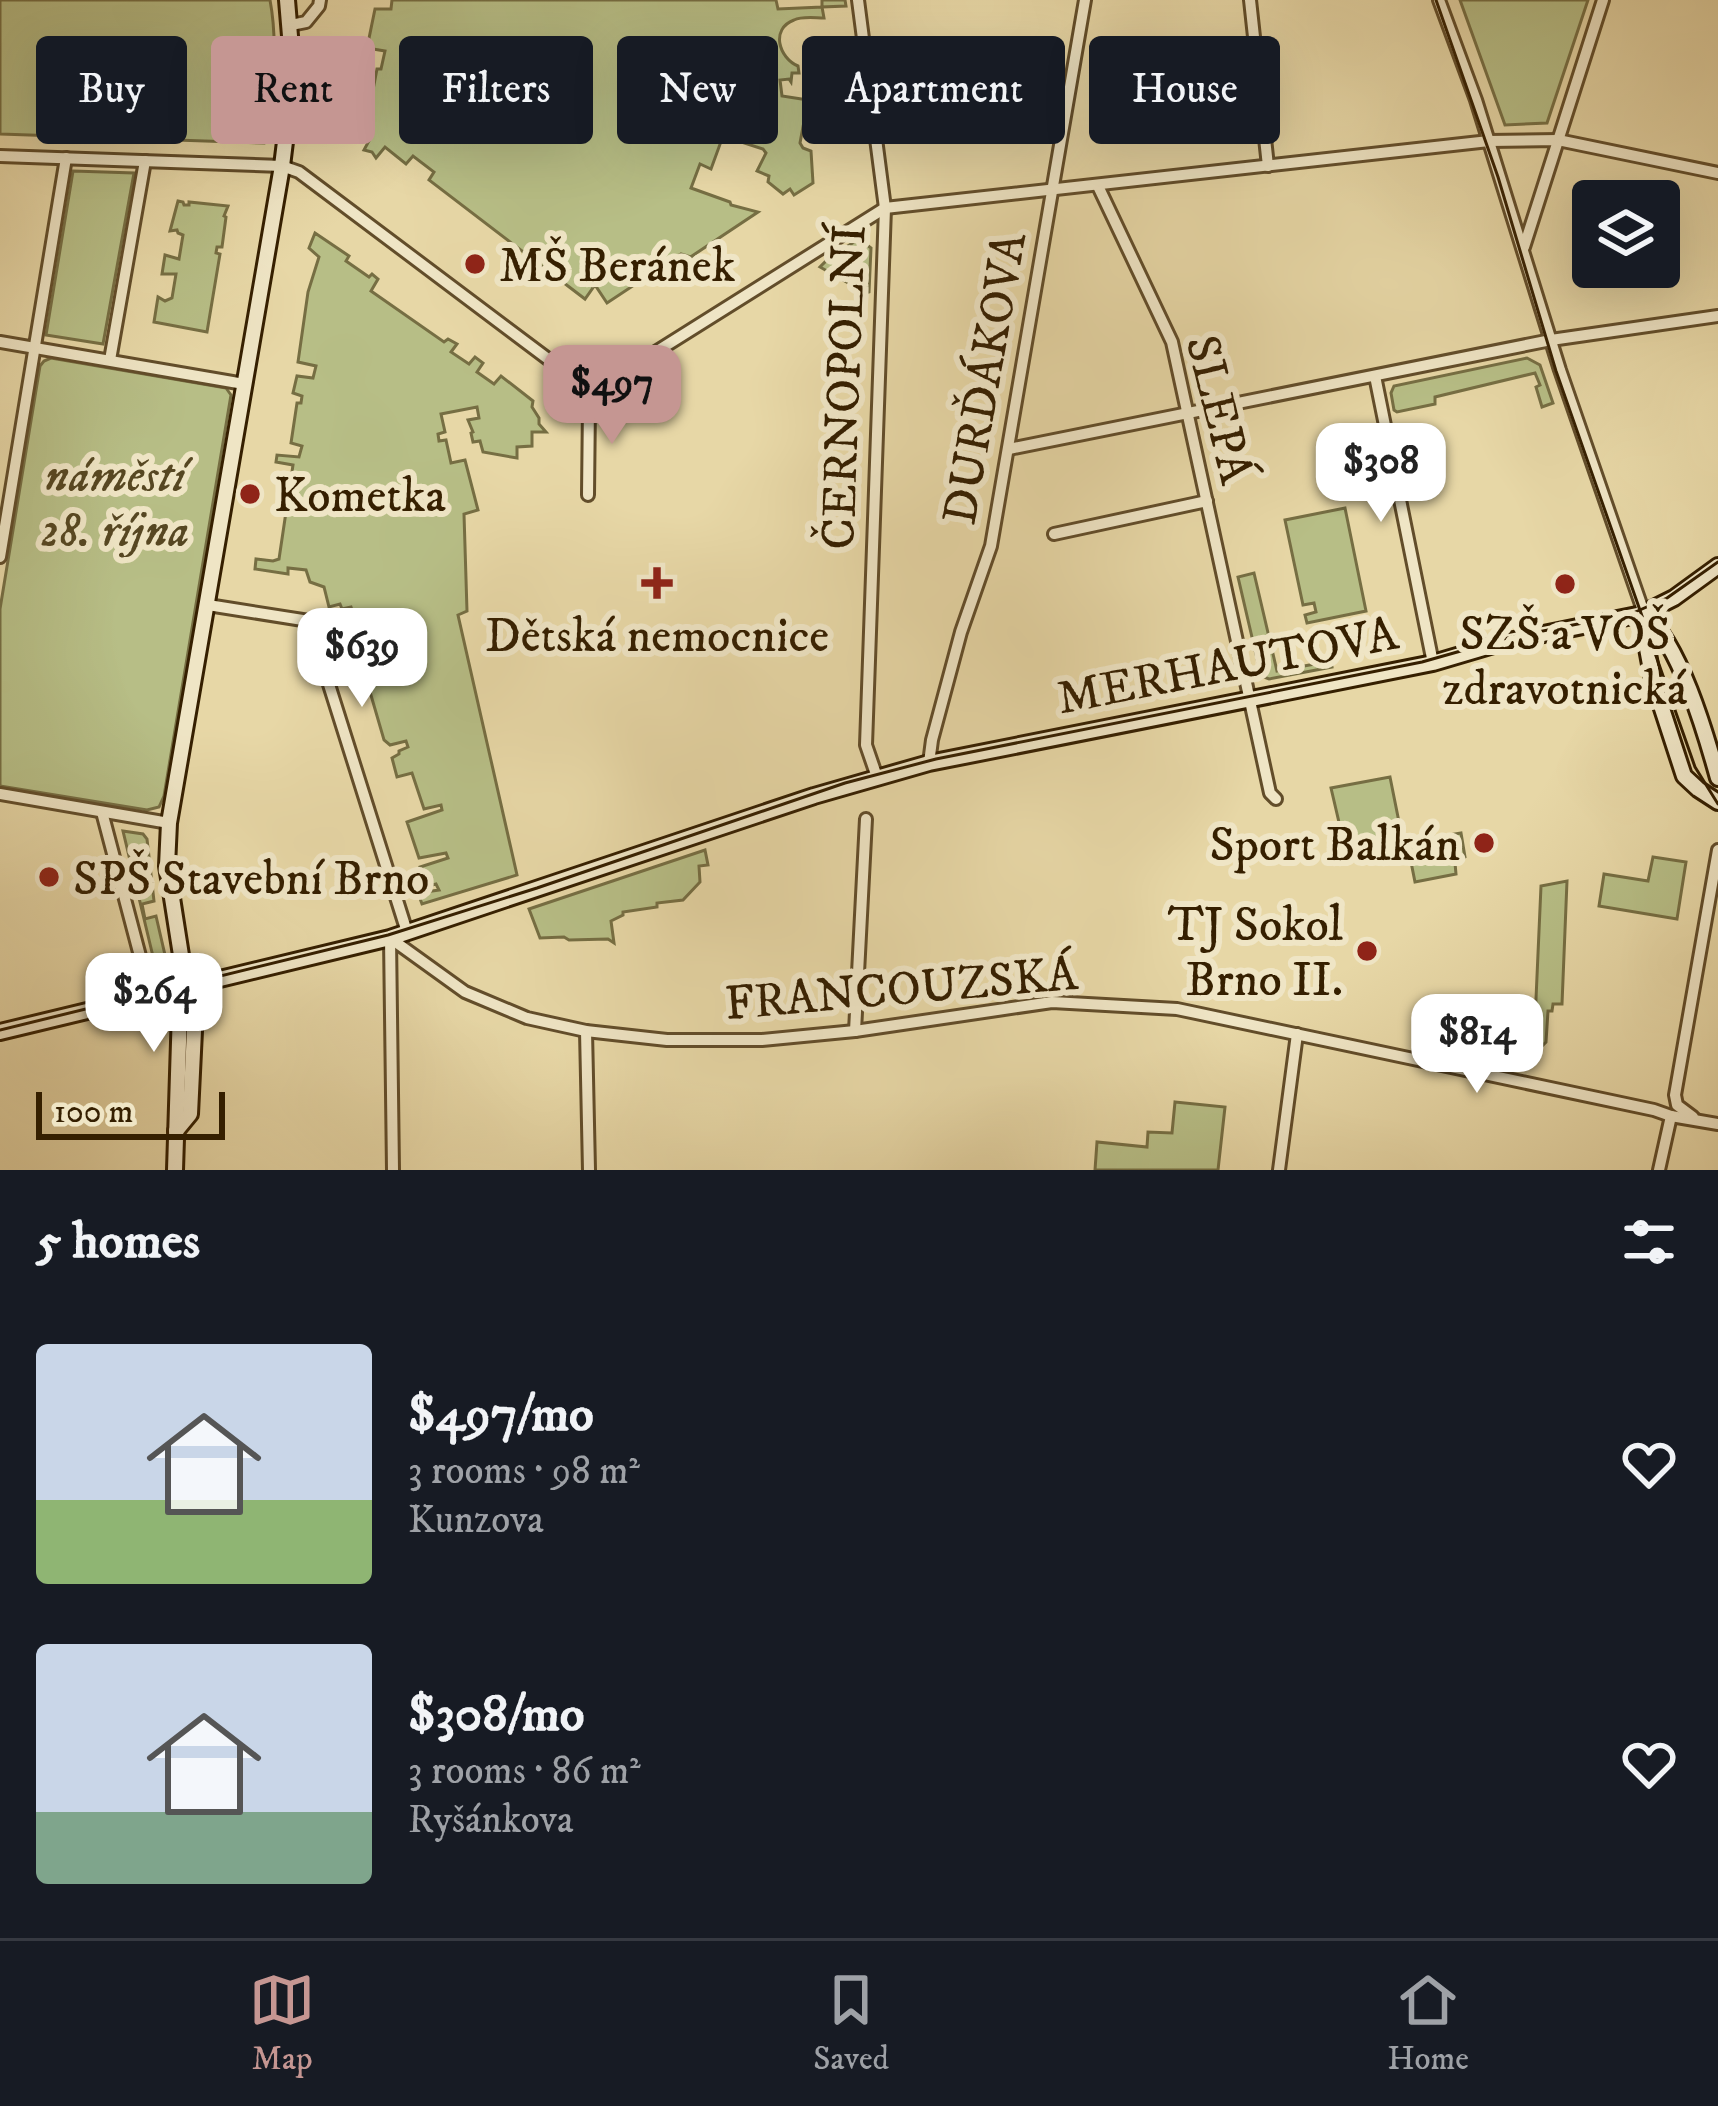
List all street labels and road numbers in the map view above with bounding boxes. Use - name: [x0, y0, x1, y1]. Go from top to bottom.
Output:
- street label: ČERNOPOLNÍ: [808, 221, 881, 551]
- street label: DURĎÁKOVA: [930, 227, 1041, 529]
- street label: SLEPÁ: [1171, 329, 1267, 491]
- street label: MERHAUTOVA: [1052, 604, 1403, 729]
- street label: FRANCOUZSKÁ: [722, 944, 1081, 1035]

